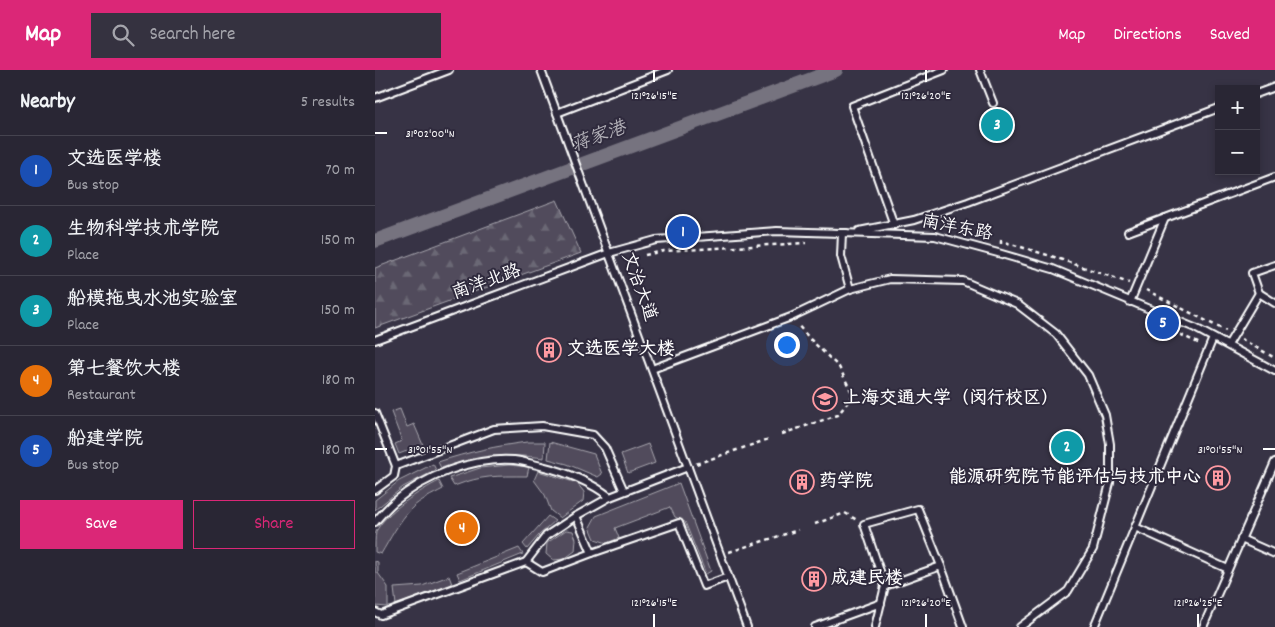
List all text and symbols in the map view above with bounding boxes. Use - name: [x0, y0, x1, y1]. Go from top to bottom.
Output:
- search box: [91, 13, 441, 58]
- text: Map: [25, 18, 61, 52]
- icon: search: [109, 21, 137, 49]
- text: Search here: [149, 22, 235, 49]
- text: Map: [1058, 23, 1085, 48]
- text: Directions: [1113, 23, 1182, 48]
- text: Saved: [1210, 23, 1250, 48]
- map controls: [1215, 85, 1260, 175]
- button: +: [1215, 85, 1260, 130]
- text: Nearby: [20, 88, 75, 118]
- text: 121°26'15"E: [631, 88, 677, 105]
- text: 121°26'20"E: [901, 88, 951, 105]
- text: 5 results: [301, 91, 355, 114]
- pin: 3: [981, 106, 1013, 144]
- water label: 蒋家港: [568, 115, 632, 160]
- text: 31°02'00"N: [405, 126, 455, 143]
- button: −: [1215, 130, 1260, 175]
- text: 文选医学楼: [67, 147, 162, 174]
- text: 1: [34, 159, 38, 182]
- text: 70 m: [325, 159, 355, 182]
- text: Bus stop: [67, 174, 119, 197]
- street label: 南洋东路: [919, 210, 995, 248]
- pin: 1: [667, 213, 699, 251]
- text: 生物科学技术学院: [67, 217, 219, 244]
- text: 2: [33, 229, 40, 252]
- text: 150 m: [321, 229, 355, 252]
- text: Place: [67, 244, 99, 267]
- street label: 文治大道: [614, 249, 662, 325]
- street label: 南洋北路: [449, 259, 525, 307]
- text: 船模拖曳水池实验室: [67, 287, 238, 314]
- text: 3: [32, 299, 40, 322]
- text: 150 m: [321, 299, 355, 322]
- pin: 5: [1147, 304, 1179, 342]
- text: Place: [67, 314, 99, 337]
- your location: [774, 332, 800, 358]
- building icon: 文选医学大楼: [536, 337, 562, 363]
- place label: 文选医学大楼: [567, 338, 675, 363]
- text: 第七餐饮大楼: [67, 357, 181, 384]
- text: 4: [33, 369, 39, 392]
- text: 180 m: [322, 369, 355, 392]
- text: Restaurant: [67, 384, 136, 407]
- school or university icon: 上海交通大学（闵行校区）: [812, 386, 838, 412]
- place label: 上海交通大学（闵行校区）: [843, 387, 1059, 412]
- text: 船建学院: [67, 427, 143, 454]
- pin: 2: [1051, 428, 1083, 466]
- text: 5: [32, 439, 40, 462]
- text: 180 m: [322, 439, 355, 462]
- text: 31°01'55"N: [408, 442, 452, 459]
- text: 31°01'55"N: [1198, 442, 1242, 459]
- text: Bus stop: [67, 454, 119, 477]
- building icon: 能源研究院节能评估与技术中心: [1205, 465, 1231, 491]
- place label: 能源研究院节能评估与技术中心: [949, 466, 1201, 491]
- building icon: 药学院: [789, 469, 815, 495]
- place label: 药学院: [819, 470, 873, 495]
- button: Save: [20, 500, 183, 549]
- button: Share: [193, 500, 355, 549]
- pin: 4: [446, 509, 478, 547]
- building icon: 成建民楼: [801, 566, 827, 592]
- place label: 成建民楼: [831, 567, 903, 592]
- text: 121°26'15"E: [631, 595, 677, 612]
- text: 121°26'20"E: [901, 595, 951, 612]
- text: 121°26'25"E: [1174, 595, 1223, 612]

